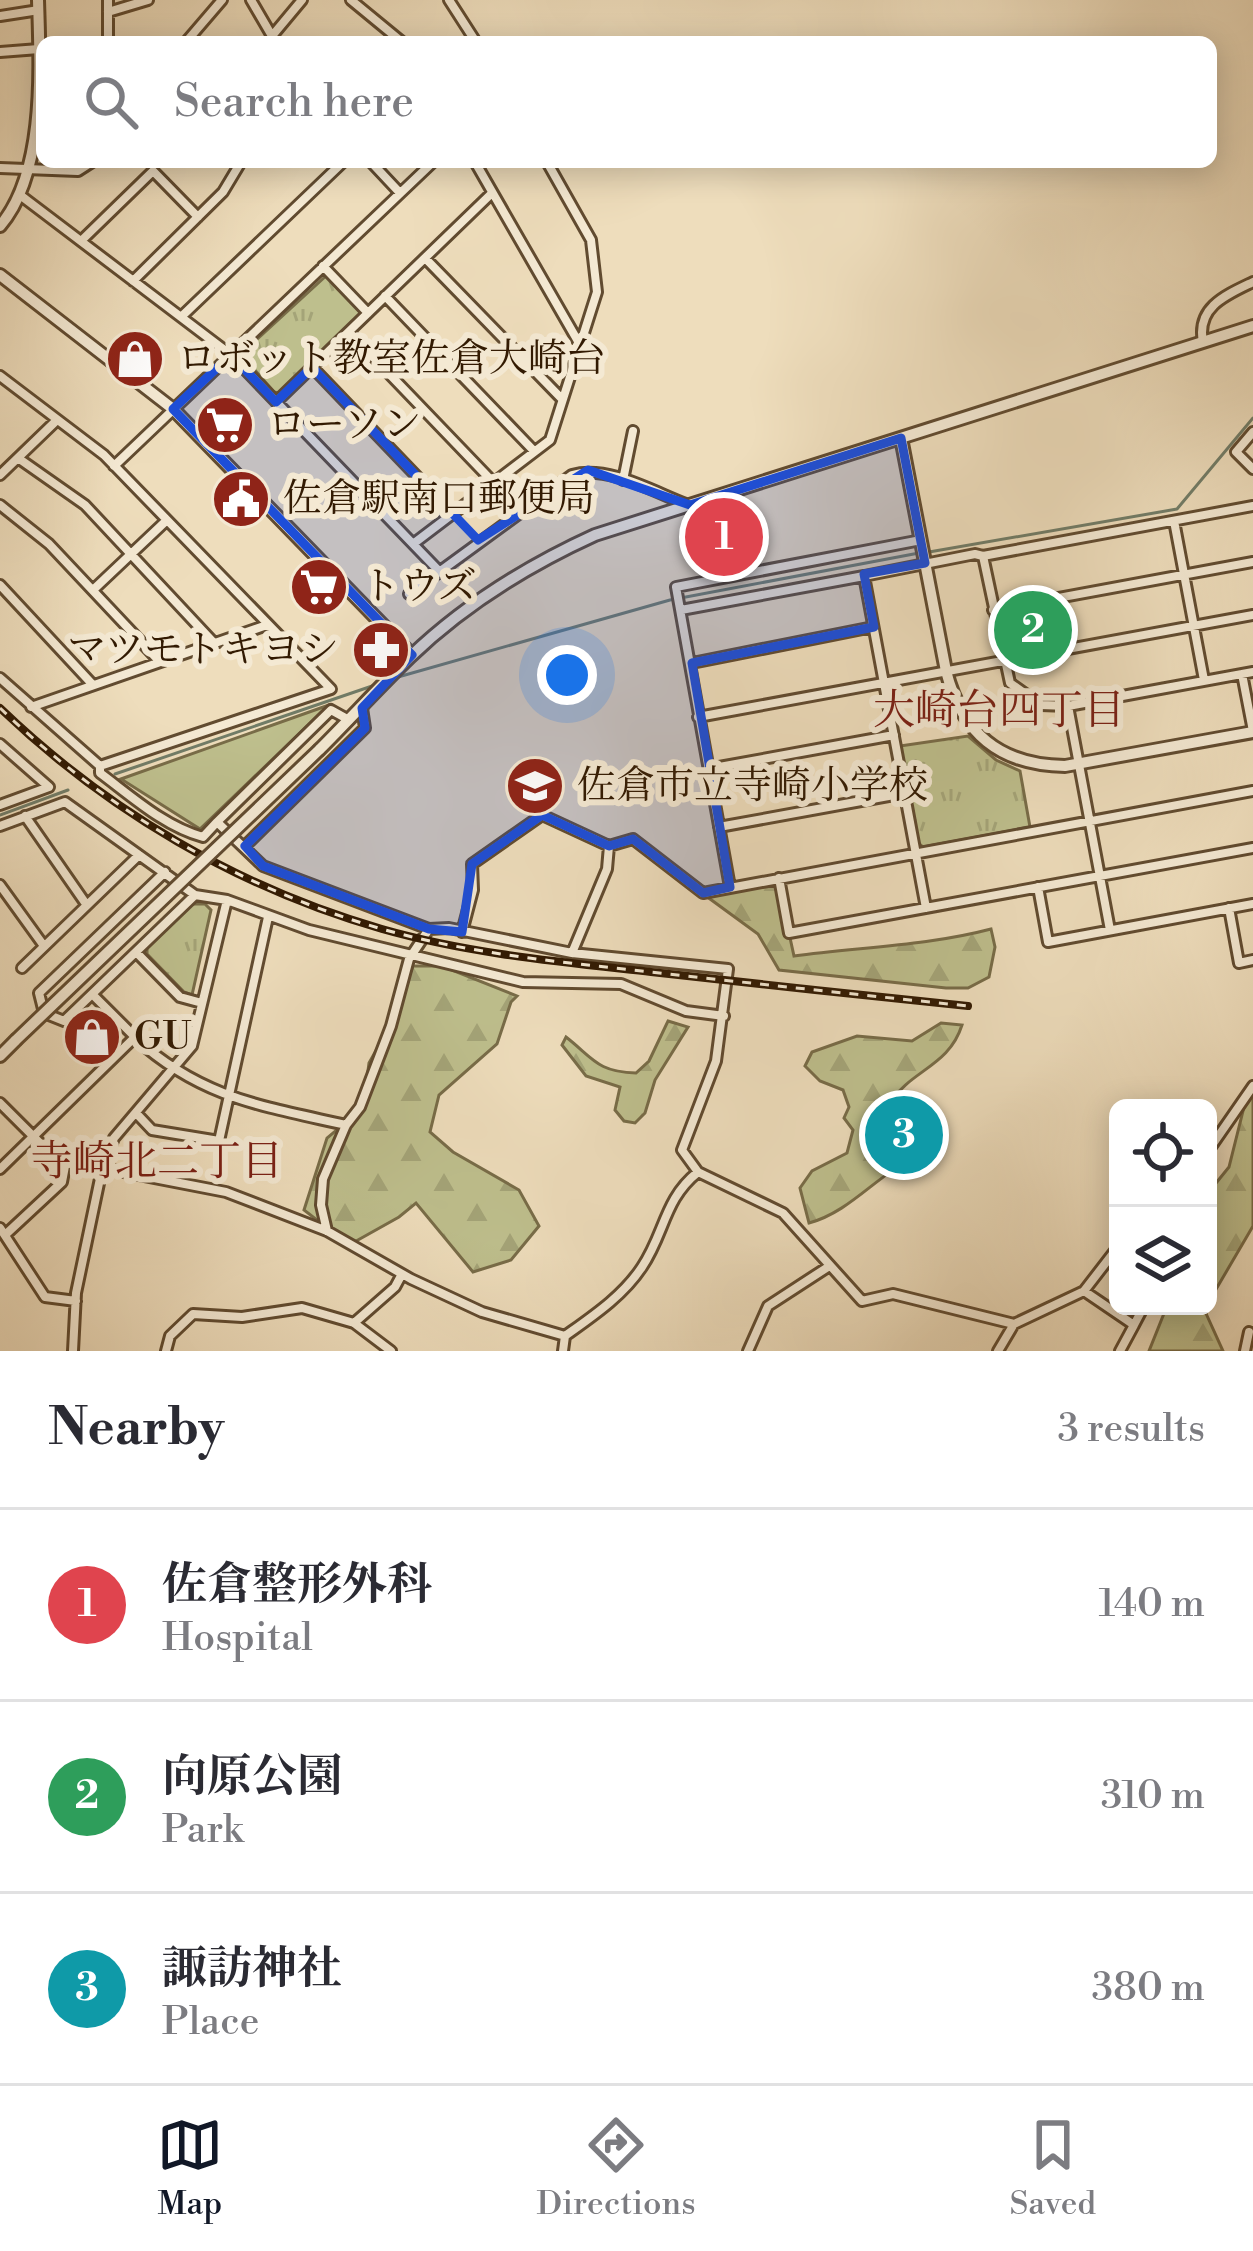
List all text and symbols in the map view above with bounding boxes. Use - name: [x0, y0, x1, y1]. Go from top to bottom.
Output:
- search box: [36, 36, 1217, 168]
- icon: search: [78, 69, 144, 135]
- text: Search here: [174, 74, 414, 131]
- shop icon: ロボット教室佐倉大崎台: [104, 328, 166, 390]
- place label: ロボット教室佐倉大崎台: [177, 335, 606, 384]
- supermarket icon: ローソン: [194, 394, 256, 456]
- place label: ローソン: [267, 401, 421, 450]
- public building icon: 佐倉駅南口郵便局: [210, 468, 272, 530]
- place label: 佐倉駅南口郵便局: [283, 475, 595, 524]
- pin: 1: [685, 492, 763, 582]
- supermarket icon: トウズ: [288, 556, 350, 618]
- place label: トウズ: [361, 563, 477, 612]
- pin: 2: [994, 585, 1072, 675]
- pharmacy icon: マツモトキヨシ: [350, 619, 412, 681]
- place label: マツモトキヨシ: [67, 626, 339, 675]
- your location: [537, 645, 597, 705]
- district label: 大崎台四丁目: [873, 685, 1125, 738]
- school or university icon: 佐倉市立寺崎小学校: [504, 755, 566, 817]
- place label: 佐倉市立寺崎小学校: [577, 762, 928, 811]
- shop icon: GU: [61, 1006, 123, 1068]
- place label: GU: [134, 1013, 192, 1062]
- pin: 3: [865, 1090, 943, 1180]
- map controls: [1109, 1099, 1217, 1315]
- button: locate: [1109, 1099, 1217, 1207]
- district label: 寺崎北二丁目: [31, 1136, 283, 1189]
- button: layers: [1109, 1207, 1217, 1315]
- text: Nearby: [48, 1397, 224, 1461]
- text: 3 results: [1057, 1405, 1205, 1454]
- text: 佐倉整形外科: [162, 1557, 432, 1614]
- text: 1: [78, 1580, 96, 1629]
- text: 140 m: [1098, 1580, 1205, 1629]
- text: Hospital: [162, 1614, 313, 1663]
- text: 向原公園: [162, 1749, 342, 1806]
- text: 2: [75, 1772, 99, 1821]
- text: 310 m: [1101, 1772, 1205, 1821]
- text: Park: [162, 1806, 243, 1855]
- text: 諏訪神社: [162, 1941, 342, 1998]
- text: 3: [75, 1964, 99, 2013]
- text: 380 m: [1092, 1964, 1205, 2013]
- text: Place: [162, 1998, 259, 2047]
- tab: Map: [157, 2112, 223, 2225]
- tab: Directions: [537, 2112, 696, 2225]
- tab: Saved: [1009, 2112, 1096, 2225]

